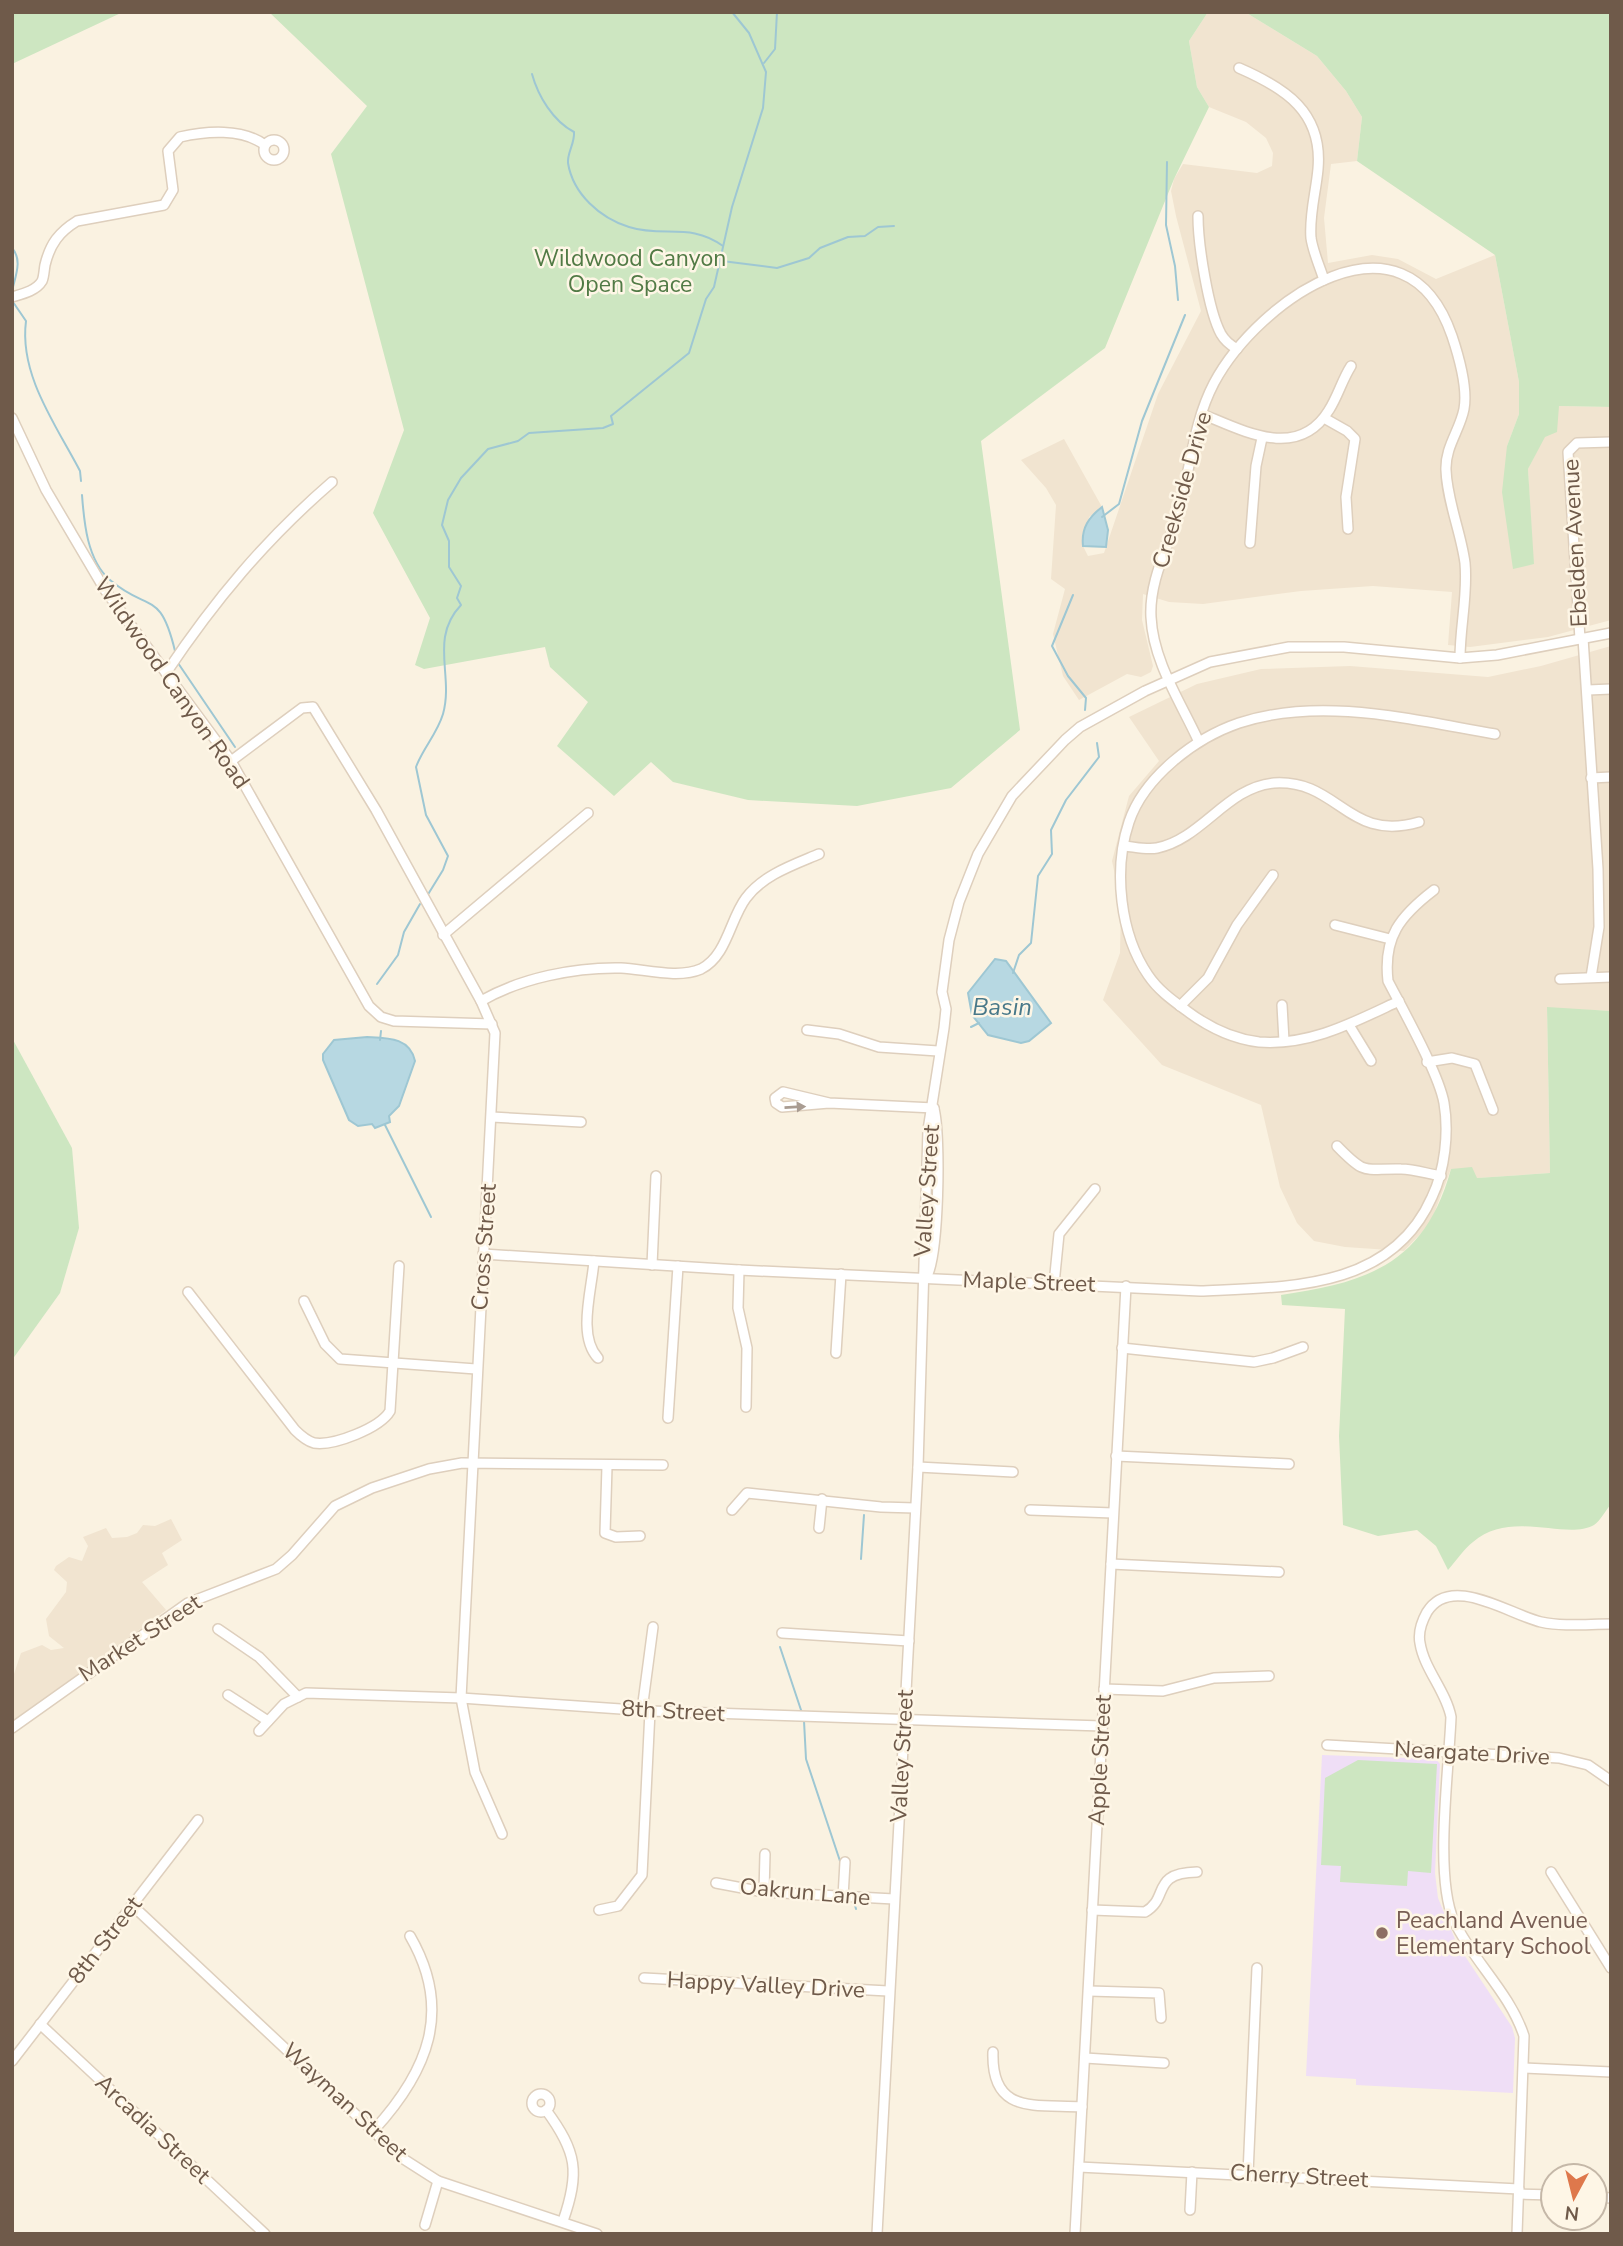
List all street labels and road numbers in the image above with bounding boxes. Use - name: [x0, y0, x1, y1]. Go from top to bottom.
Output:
- street label: Creekside Drive: [1145, 408, 1219, 572]
- street label: Ebelden Avenue: [1555, 458, 1595, 628]
- street label: Wildwood Canyon Road: [87, 571, 257, 795]
- street label: Valley Street: [907, 1123, 947, 1259]
- street label: Cross Street: [464, 1182, 504, 1312]
- street label: Maple Street: [962, 1264, 1097, 1300]
- street label: Market Street: [73, 1586, 208, 1689]
- street label: Valley Street: [883, 1688, 921, 1824]
- street label: 8th Street: [620, 1693, 726, 1729]
- street label: Apple Street: [1081, 1693, 1119, 1826]
- street label: Neargate Drive: [1393, 1733, 1551, 1773]
- street label: Oakrun Lane: [738, 1871, 872, 1913]
- street label: 8th Street: [61, 1889, 150, 1990]
- street label: Happy Valley Drive: [666, 1964, 866, 2006]
- street label: Wayman Street: [275, 2036, 415, 2169]
- street label: Arcadia Street: [89, 2067, 218, 2191]
- street label: Cherry Street: [1229, 2157, 1370, 2195]

